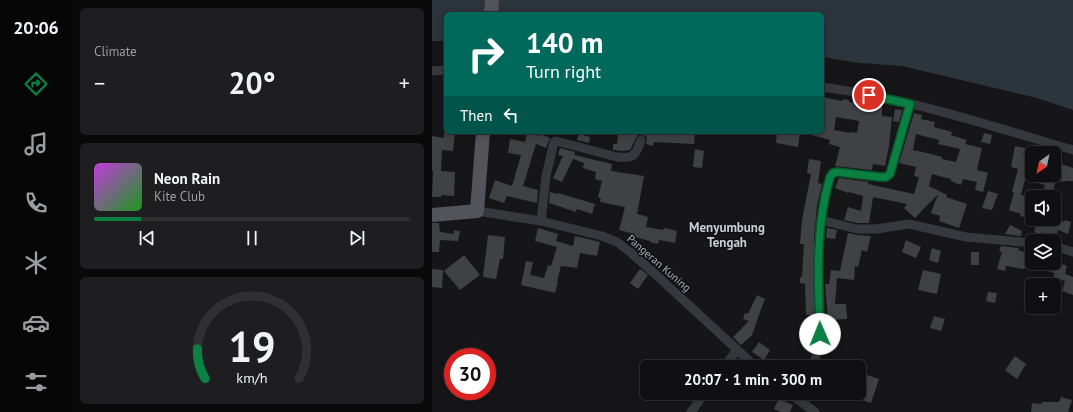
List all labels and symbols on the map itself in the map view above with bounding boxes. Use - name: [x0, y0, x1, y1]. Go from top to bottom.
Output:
- pin: [852, 78, 886, 112]
- north arrow: [1025, 146, 1061, 182]
- district label: Menyumbung Tengah: [689, 219, 765, 251]
- street label: Pangeran Kuning: [624, 231, 694, 295]
- position arrow: [799, 313, 841, 355]
- speed limit sign: 30: [444, 348, 496, 400]

